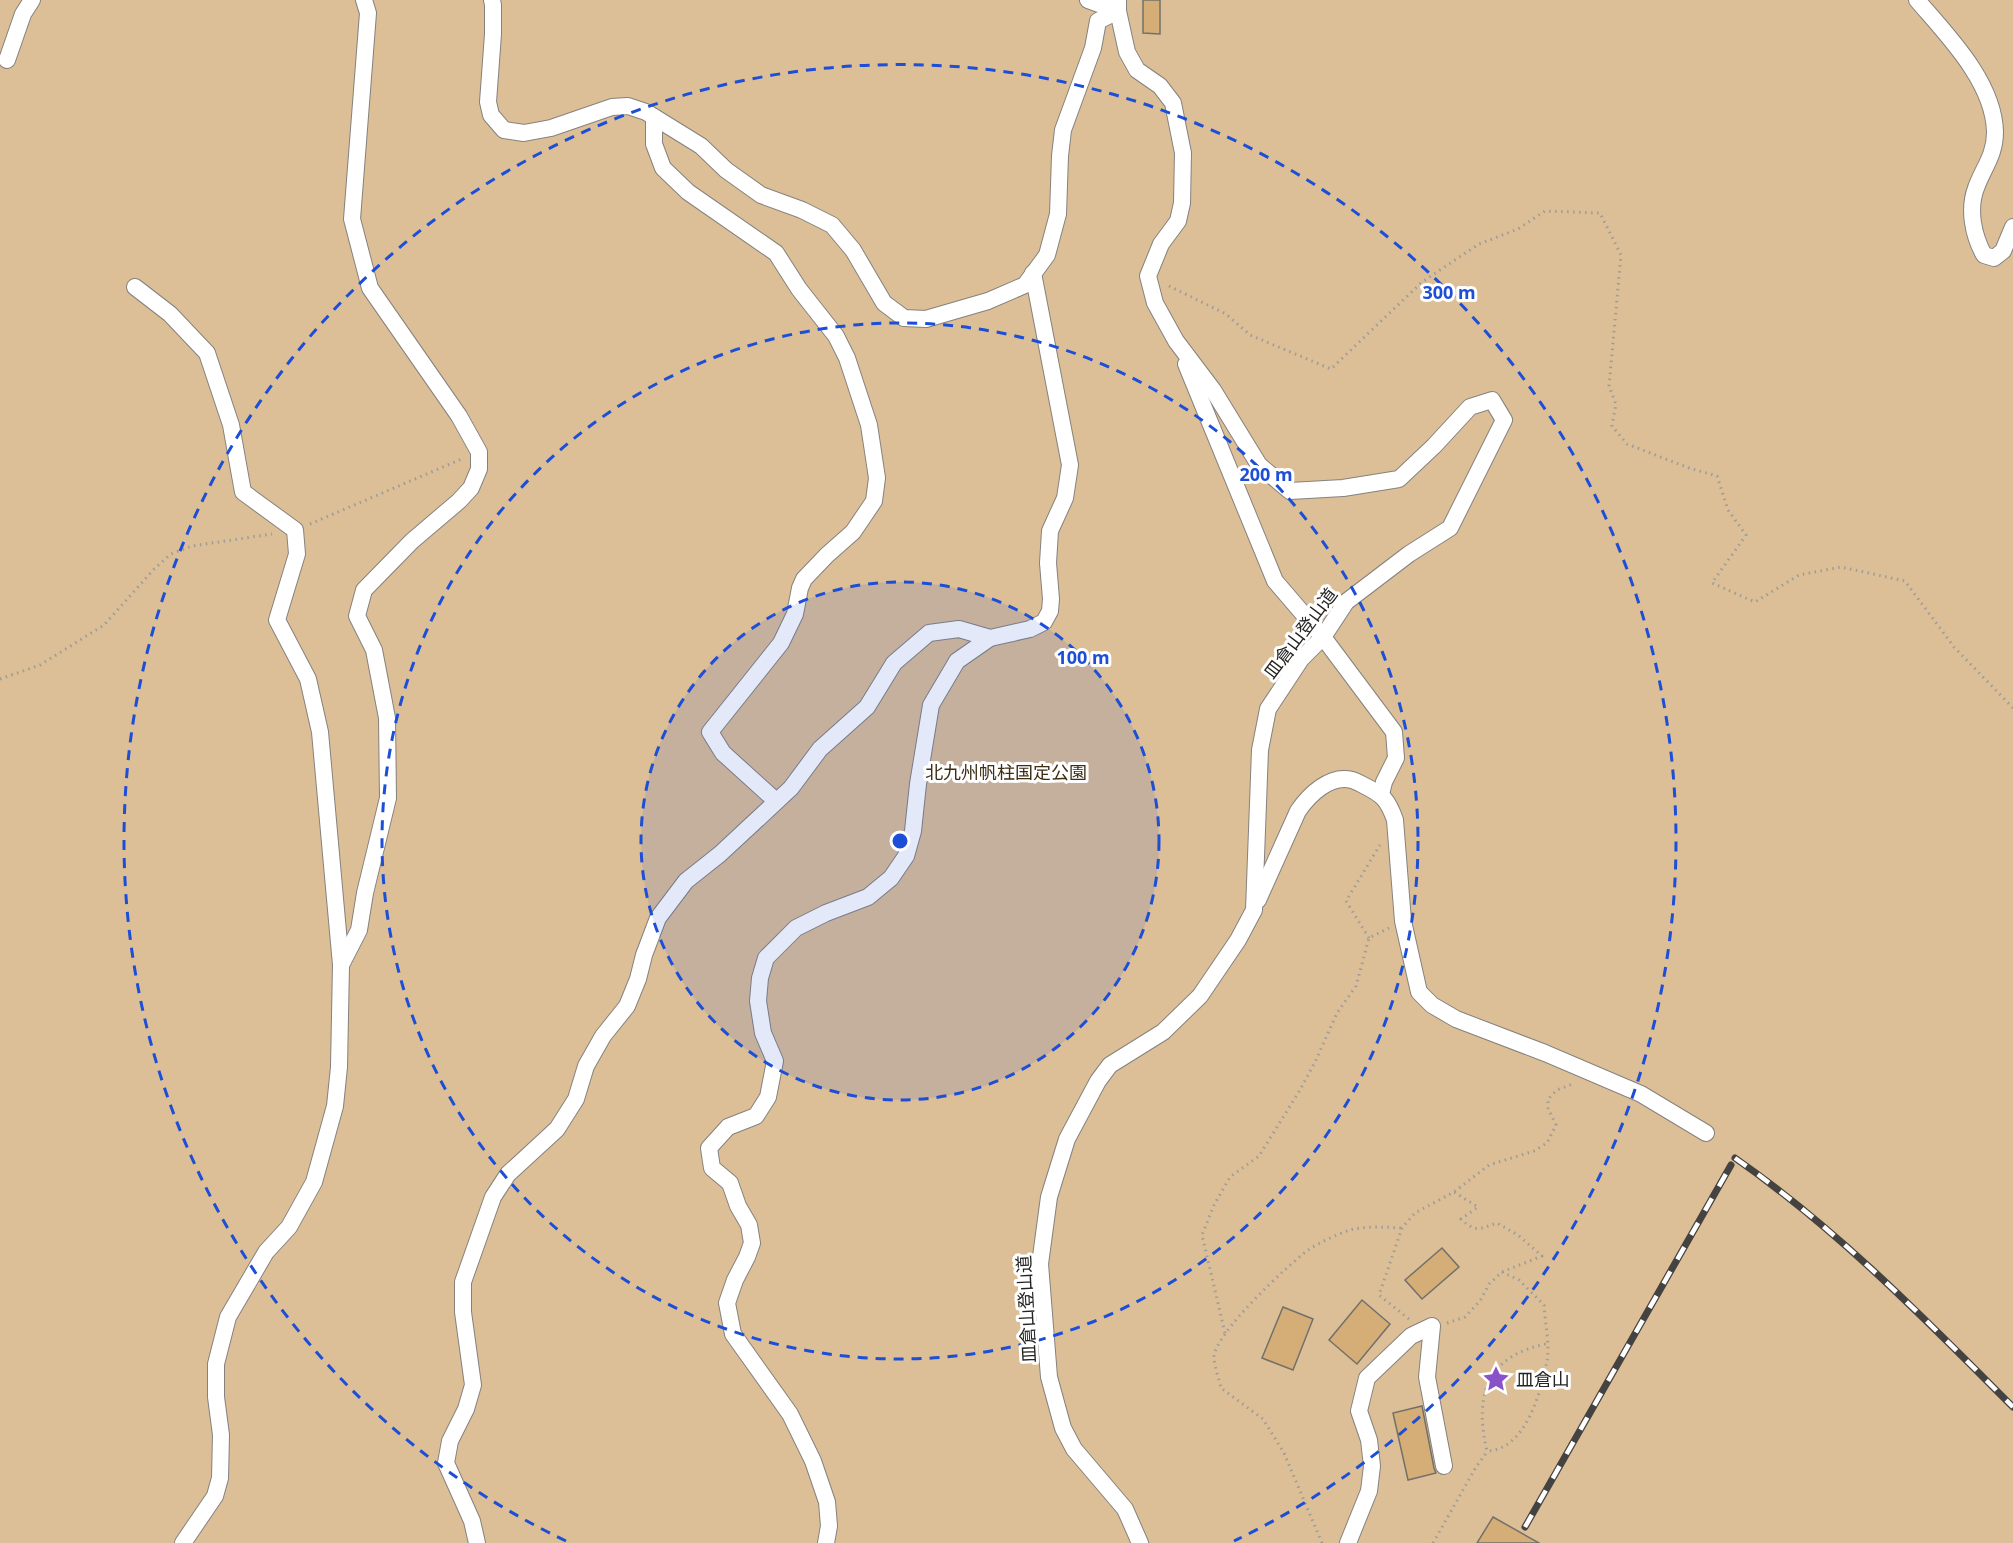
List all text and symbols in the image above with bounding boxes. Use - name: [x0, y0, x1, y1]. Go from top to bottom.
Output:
- text: 300 m: [1422, 280, 1476, 304]
- text: 200 m: [1239, 462, 1293, 486]
- street label: 皿倉山登山道: [1258, 583, 1342, 683]
- text: 100 m: [1056, 645, 1110, 669]
- park label: 北九州帆柱国定公園: [925, 760, 1087, 784]
- centre of rings: [890, 831, 910, 851]
- street label: 皿倉山登山道: [1011, 1254, 1041, 1364]
- place icon: 皿倉山: [1481, 1364, 1511, 1394]
- place label: 皿倉山: [1516, 1367, 1570, 1391]

